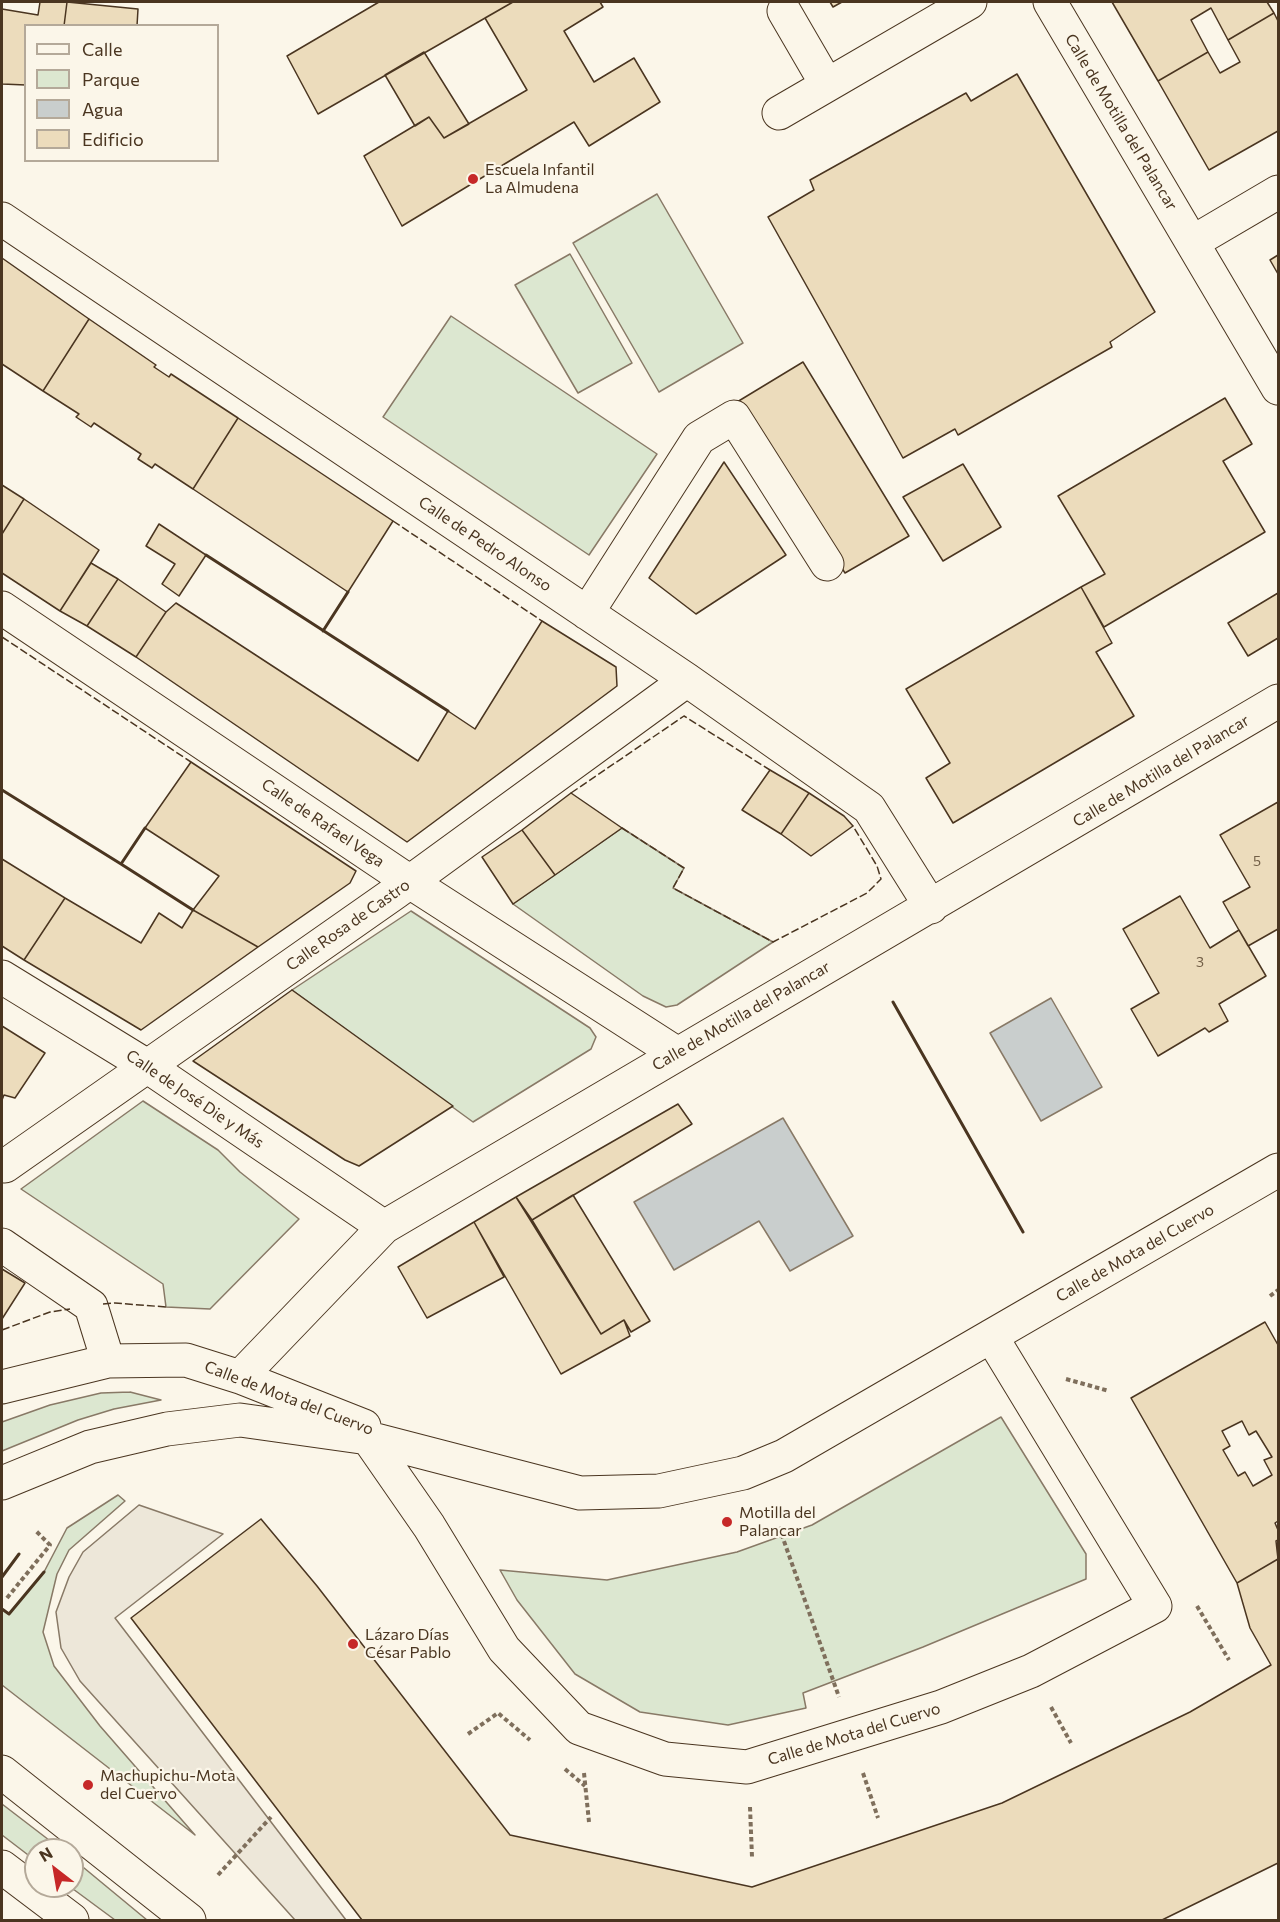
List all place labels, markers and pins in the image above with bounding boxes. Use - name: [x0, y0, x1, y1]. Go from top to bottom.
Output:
- place label: Escuela Infantil La Almudena: [485, 160, 595, 198]
- marker: Escuela Infantil La Almudena: [466, 172, 480, 186]
- place label: Motilla del Palancar: [739, 1503, 816, 1541]
- marker: Motilla del Palancar: [720, 1515, 734, 1529]
- place label: Lázaro Días César Pablo: [365, 1625, 451, 1663]
- marker: Lázaro Días César Pablo: [346, 1637, 360, 1651]
- place label: Machupichu-Mota del Cuervo: [100, 1766, 236, 1804]
- marker: Machupichu-Mota del Cuervo: [81, 1778, 95, 1792]

